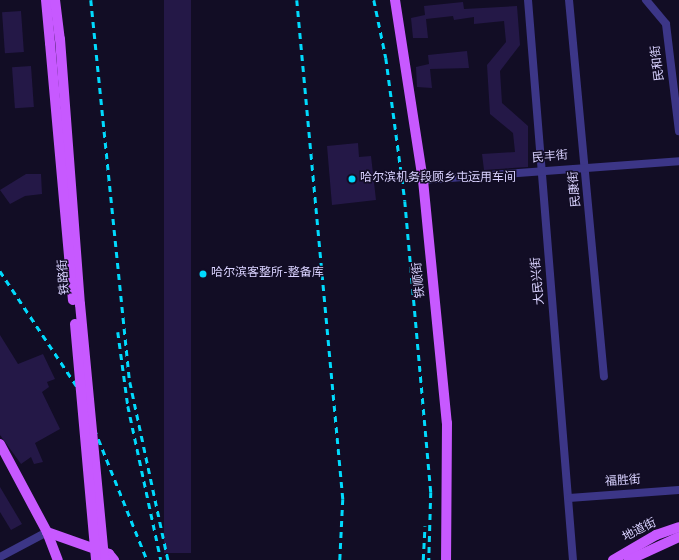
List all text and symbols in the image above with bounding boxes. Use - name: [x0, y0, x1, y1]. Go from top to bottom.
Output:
- street label: 民和街: [650, 44, 668, 82]
- street label: 民丰街: [531, 149, 569, 167]
- street label: 民康街: [567, 170, 585, 208]
- place label: 哈尔滨机务段顾乡屯运用车间: [360, 172, 516, 186]
- marker: 哈尔滨机务段顾乡屯运用车间: [347, 174, 357, 184]
- street label: 大民兴街: [530, 256, 548, 306]
- street label: 铁路街: [57, 259, 73, 295]
- street label: 铁顺街: [411, 261, 429, 299]
- place label: 哈尔滨客整所-整备库: [211, 267, 324, 281]
- marker: 哈尔滨客整所-整备库: [198, 269, 208, 279]
- street label: 福胜街: [605, 474, 641, 490]
- street label: 地道街: [621, 516, 659, 546]

